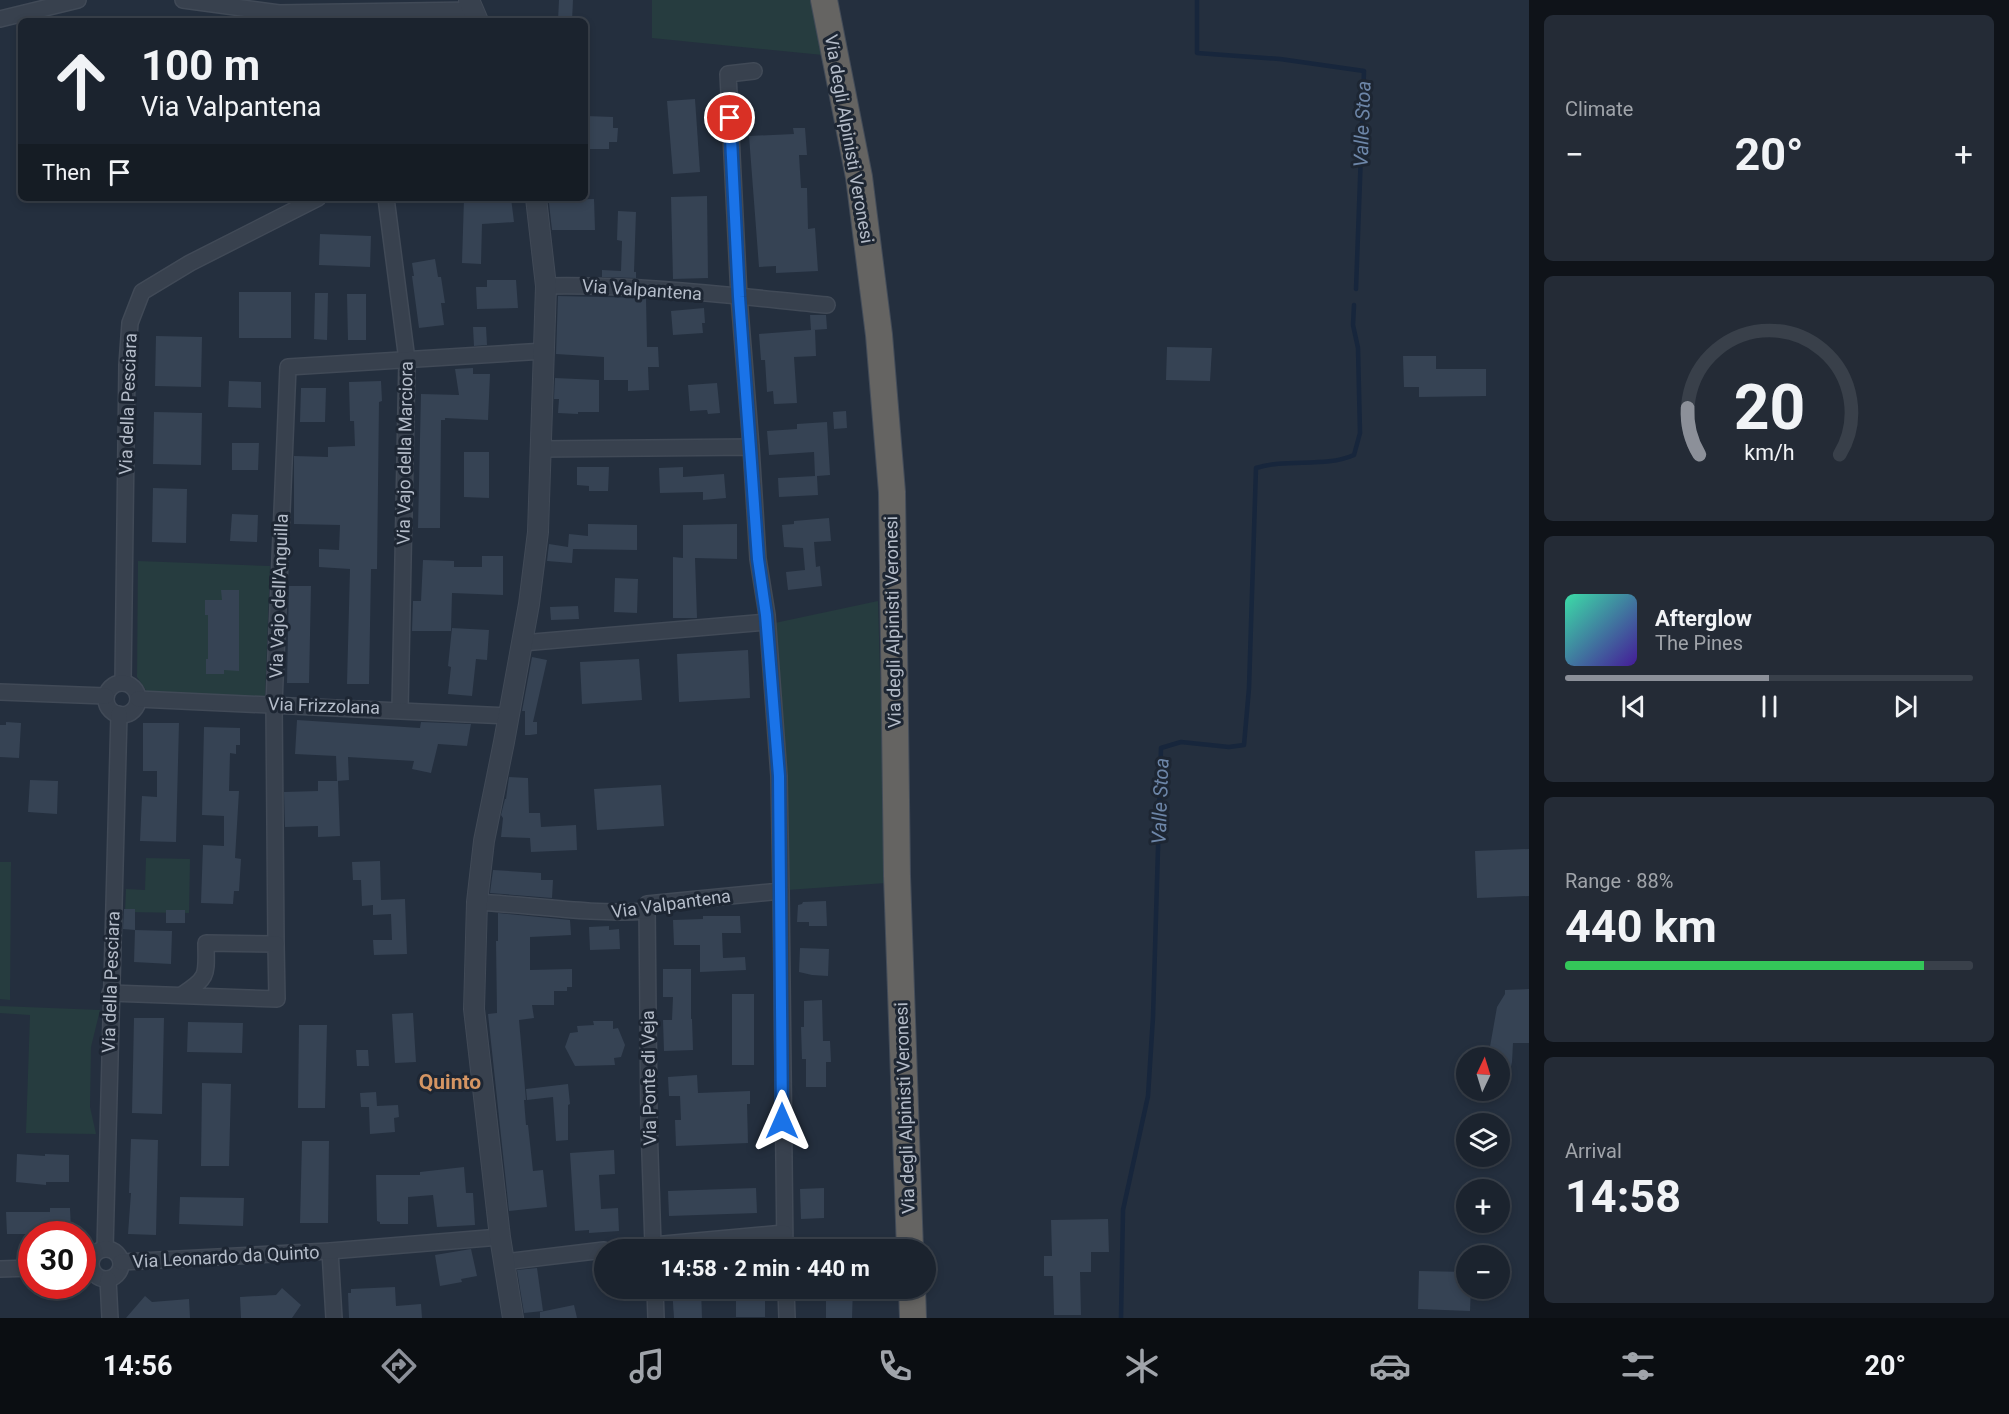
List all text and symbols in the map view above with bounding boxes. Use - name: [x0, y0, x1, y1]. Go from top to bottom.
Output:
- street label: Via degli Alpinisti Veronesi: [821, 33, 878, 245]
- text: 100 m: [141, 41, 260, 90]
- icon: ahead: [42, 42, 120, 120]
- water label: Valle Stoa: [1348, 80, 1376, 168]
- text: Via Valpantena: [141, 91, 321, 123]
- pin: [704, 92, 755, 143]
- text: Climate: [1565, 97, 1633, 121]
- icon: arrive: [713, 101, 746, 134]
- text: 20°: [1734, 128, 1804, 181]
- text: −: [1565, 135, 1584, 174]
- text: +: [1954, 135, 1973, 174]
- icon: arrive: [103, 156, 136, 189]
- text: Then: [42, 160, 91, 185]
- street label: Via Valpantena: [581, 275, 703, 304]
- street label: Via della Pesciara: [115, 333, 140, 475]
- street label: Via Vajo della Marciora: [392, 361, 417, 545]
- text: 20: [1733, 372, 1805, 445]
- text: km/h: [1744, 441, 1794, 466]
- street label: Via Vajo dell'Anguilla: [265, 513, 292, 679]
- street label: Via degli Alpinisti Veronesi: [880, 516, 905, 728]
- text: Afterglow: [1655, 606, 1752, 631]
- text: The Pines: [1655, 631, 1743, 655]
- icon: previous: [1617, 690, 1650, 723]
- icon: pause: [1753, 690, 1786, 723]
- icon: next: [1889, 690, 1922, 723]
- street label: Via Frizzolana: [268, 693, 380, 718]
- water label: Valle Stoa: [1146, 757, 1174, 845]
- text: Range · 88%: [1565, 869, 1673, 893]
- street label: Via Valpantena: [610, 885, 732, 922]
- text: 440 km: [1565, 900, 1717, 953]
- street label: Via della Pesciara: [98, 911, 123, 1053]
- street label: Via degli Alpinisti Veronesi: [890, 1002, 919, 1214]
- street label: Via Ponte di Veja: [637, 1010, 660, 1146]
- north arrow: [1456, 1047, 1510, 1101]
- map controls: [1456, 1047, 1510, 1299]
- district label: Quinto: [419, 1070, 481, 1094]
- position arrow: [750, 1089, 814, 1153]
- button: layers: [1456, 1113, 1510, 1167]
- text: Arrival: [1565, 1139, 1622, 1163]
- text: 14:58: [1565, 1170, 1681, 1223]
- button: +: [1456, 1179, 1510, 1233]
- speed limit sign: 30: [18, 1221, 96, 1299]
- street label: Via Leonardo da Quinto: [132, 1241, 320, 1272]
- button: −: [1456, 1245, 1510, 1299]
- text: 14:58 · 2 min · 440 m: [660, 1256, 870, 1281]
- icon: directions: [378, 1345, 420, 1387]
- icon: music: [626, 1345, 668, 1387]
- icon: phone: [874, 1345, 916, 1387]
- icon: climate: [1121, 1345, 1163, 1387]
- icon: car: [1369, 1345, 1411, 1387]
- icon: filters: [1617, 1345, 1659, 1387]
- text: 14:56: [103, 1350, 172, 1382]
- text: 20°: [1865, 1350, 1906, 1382]

